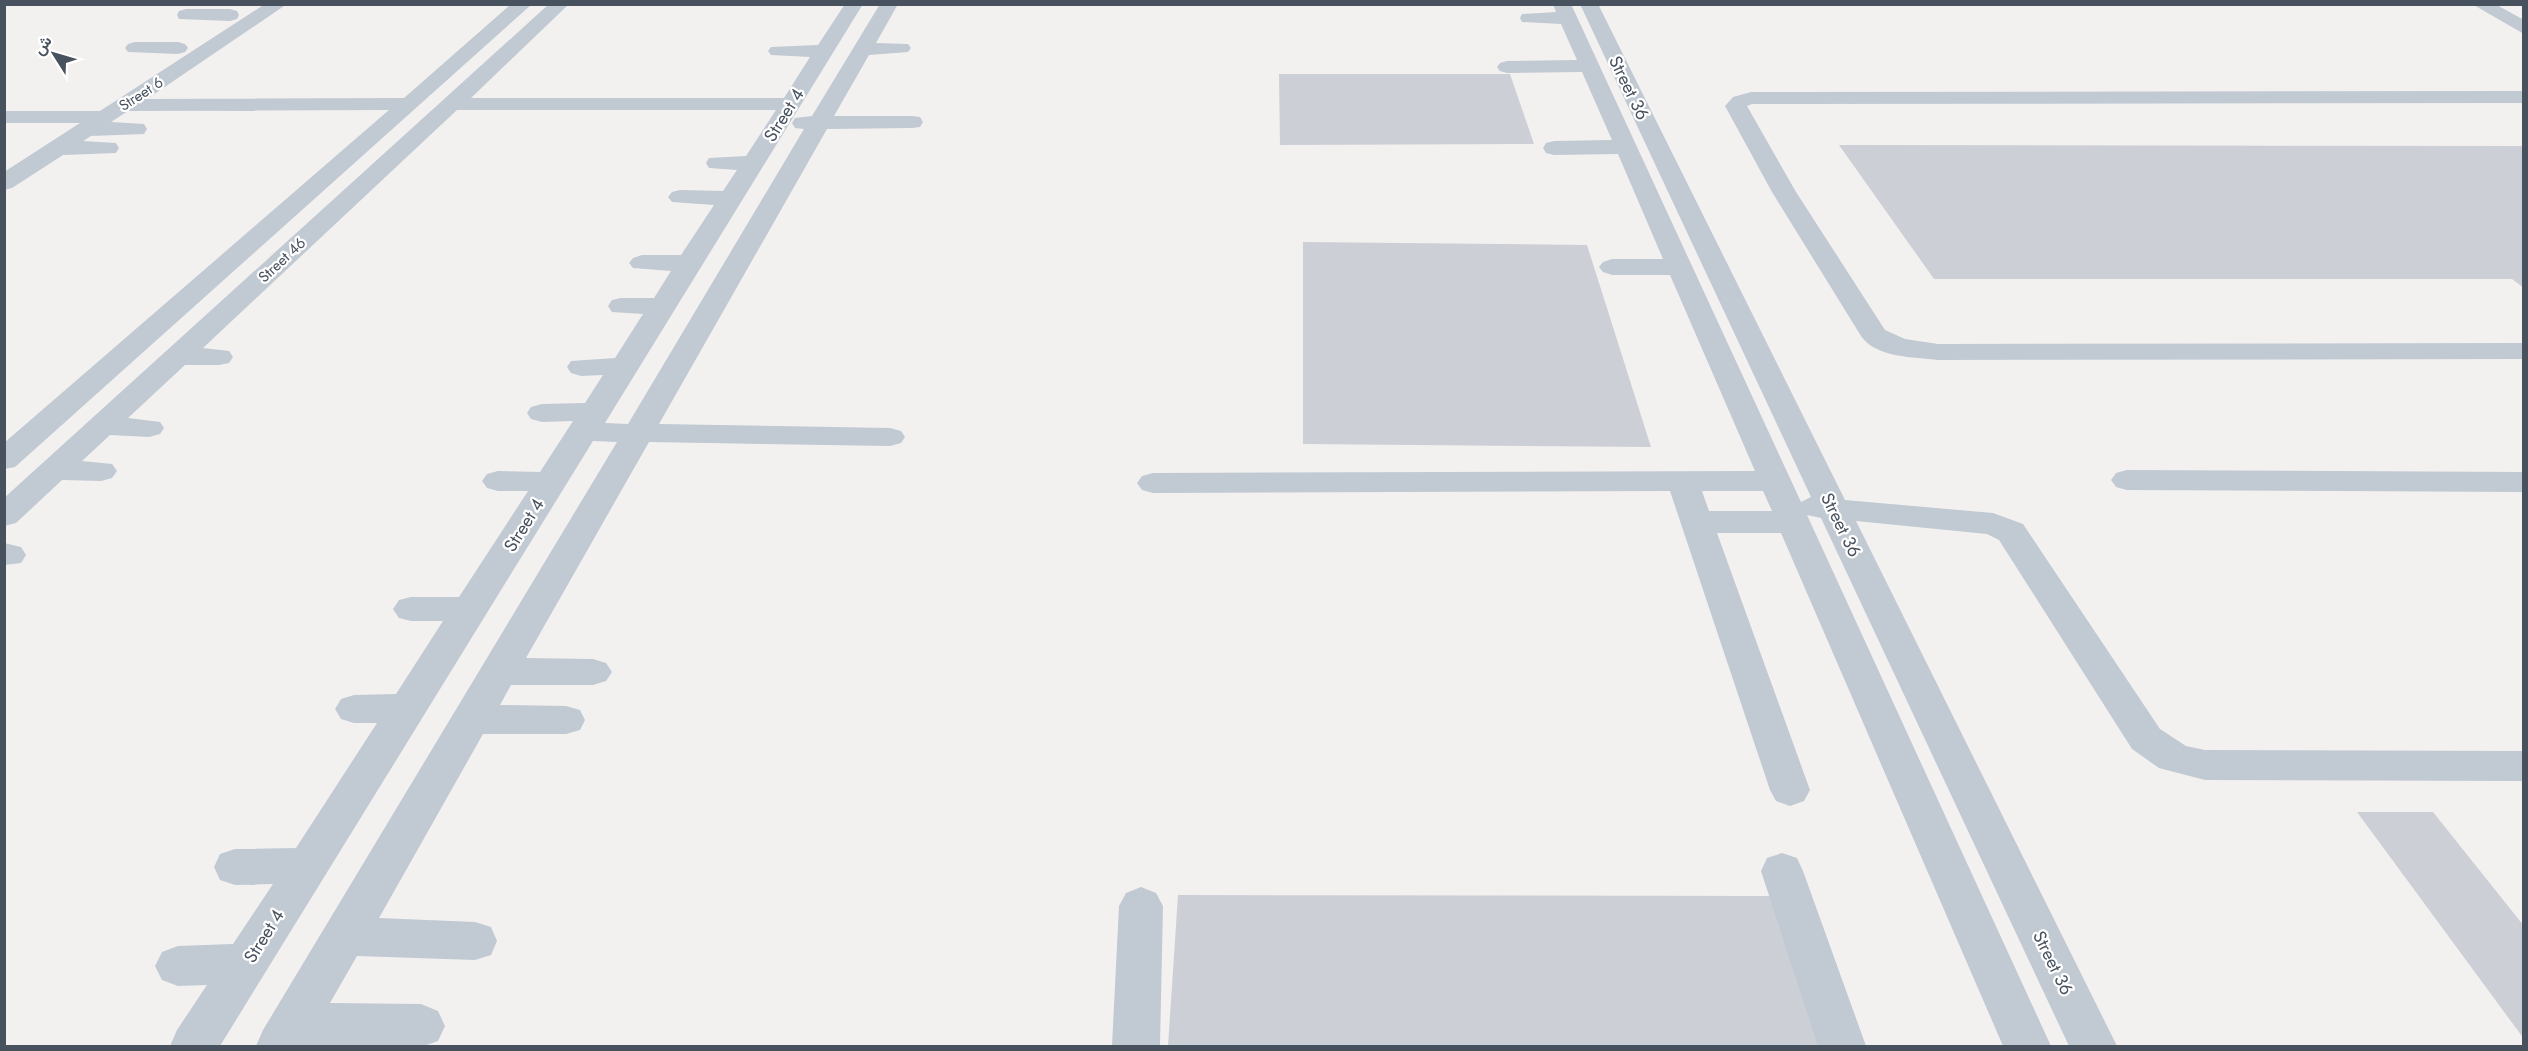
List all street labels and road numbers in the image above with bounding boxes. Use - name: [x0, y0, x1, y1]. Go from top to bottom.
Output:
- street label: Street 36: [1602, 51, 1656, 125]
- street label: Street 6: [114, 71, 168, 117]
- street label: Street 4: [757, 83, 811, 147]
- street label: Street 46: [253, 232, 311, 288]
- street label: Street 36: [1814, 488, 1868, 562]
- street label: Street 4: [497, 493, 551, 557]
- street label: Street 4: [237, 904, 291, 968]
- street label: Street 36: [2026, 926, 2080, 1000]

